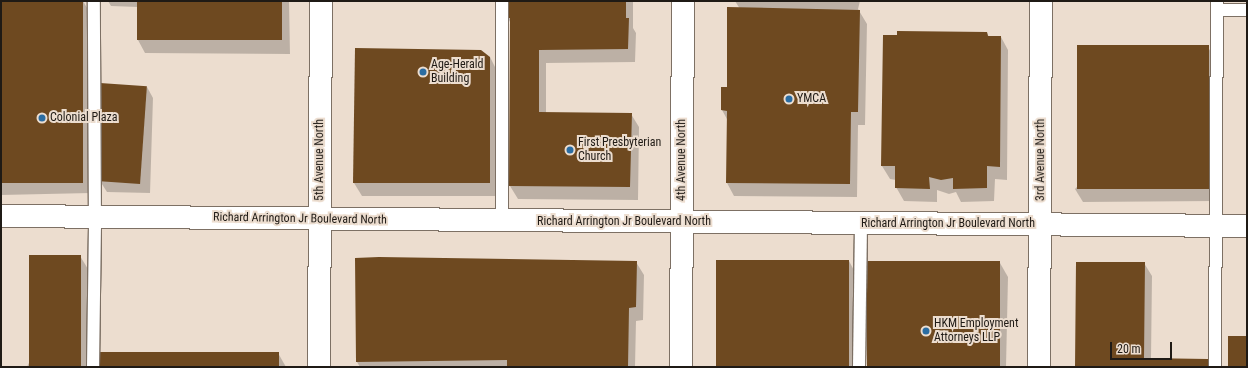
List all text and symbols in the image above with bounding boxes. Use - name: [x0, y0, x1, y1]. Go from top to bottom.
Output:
- place label: Age-Herald Building: [431, 58, 483, 86]
- marker: Age-Herald Building: [418, 67, 428, 77]
- place label: YMCA: [797, 92, 826, 106]
- marker: YMCA: [784, 94, 794, 104]
- place label: Colonial Plaza: [50, 111, 118, 125]
- marker: Colonial Plaza: [37, 113, 47, 123]
- street label: 5th Avenue North: [313, 119, 327, 201]
- street label: 4th Avenue North: [675, 119, 689, 201]
- street label: 3rd Avenue North: [1034, 119, 1048, 201]
- place label: First Presbyterian Church: [578, 136, 661, 164]
- marker: First Presbyterian Church: [565, 145, 575, 155]
- street label: Richard Arrington Jr Boulevard North: [213, 210, 387, 228]
- street label: Richard Arrington Jr Boulevard North: [537, 215, 711, 229]
- street label: Richard Arrington Jr Boulevard North: [861, 217, 1035, 231]
- place label: HKM Employment Attorneys LLP: [934, 317, 1018, 345]
- marker: HKM Employment Attorneys LLP: [921, 326, 931, 336]
- scale bar: [1112, 334, 1174, 360]
- text: 20 m: [1117, 342, 1141, 356]

